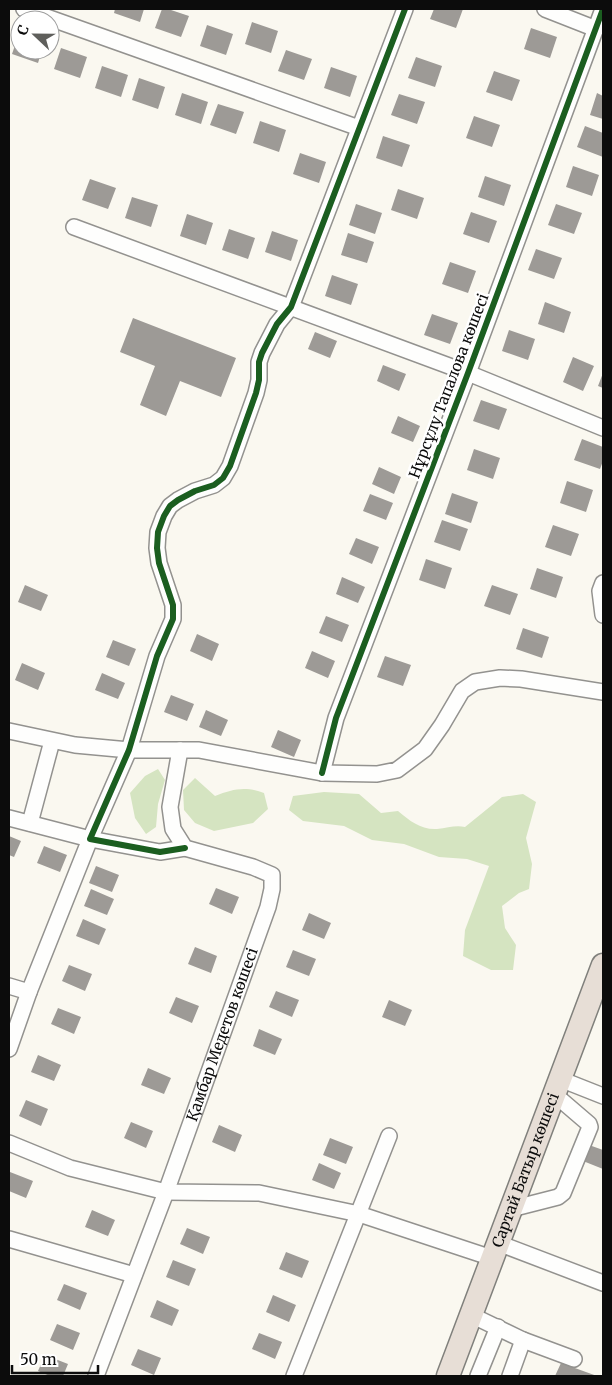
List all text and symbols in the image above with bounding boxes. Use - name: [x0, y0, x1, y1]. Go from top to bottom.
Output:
- north arrow: [10, 10, 60, 60]
- text: С: [13, 22, 33, 38]
- street label: Нұрсұлу Тапалова көшесі: [404, 291, 493, 481]
- street label: Қамбар Медетов көшесі: [182, 945, 262, 1124]
- street label: Сартай Батыр көшесі: [487, 1090, 563, 1250]
- scale bar: [12, 1342, 99, 1374]
- text: 50 m: [20, 1350, 57, 1369]

